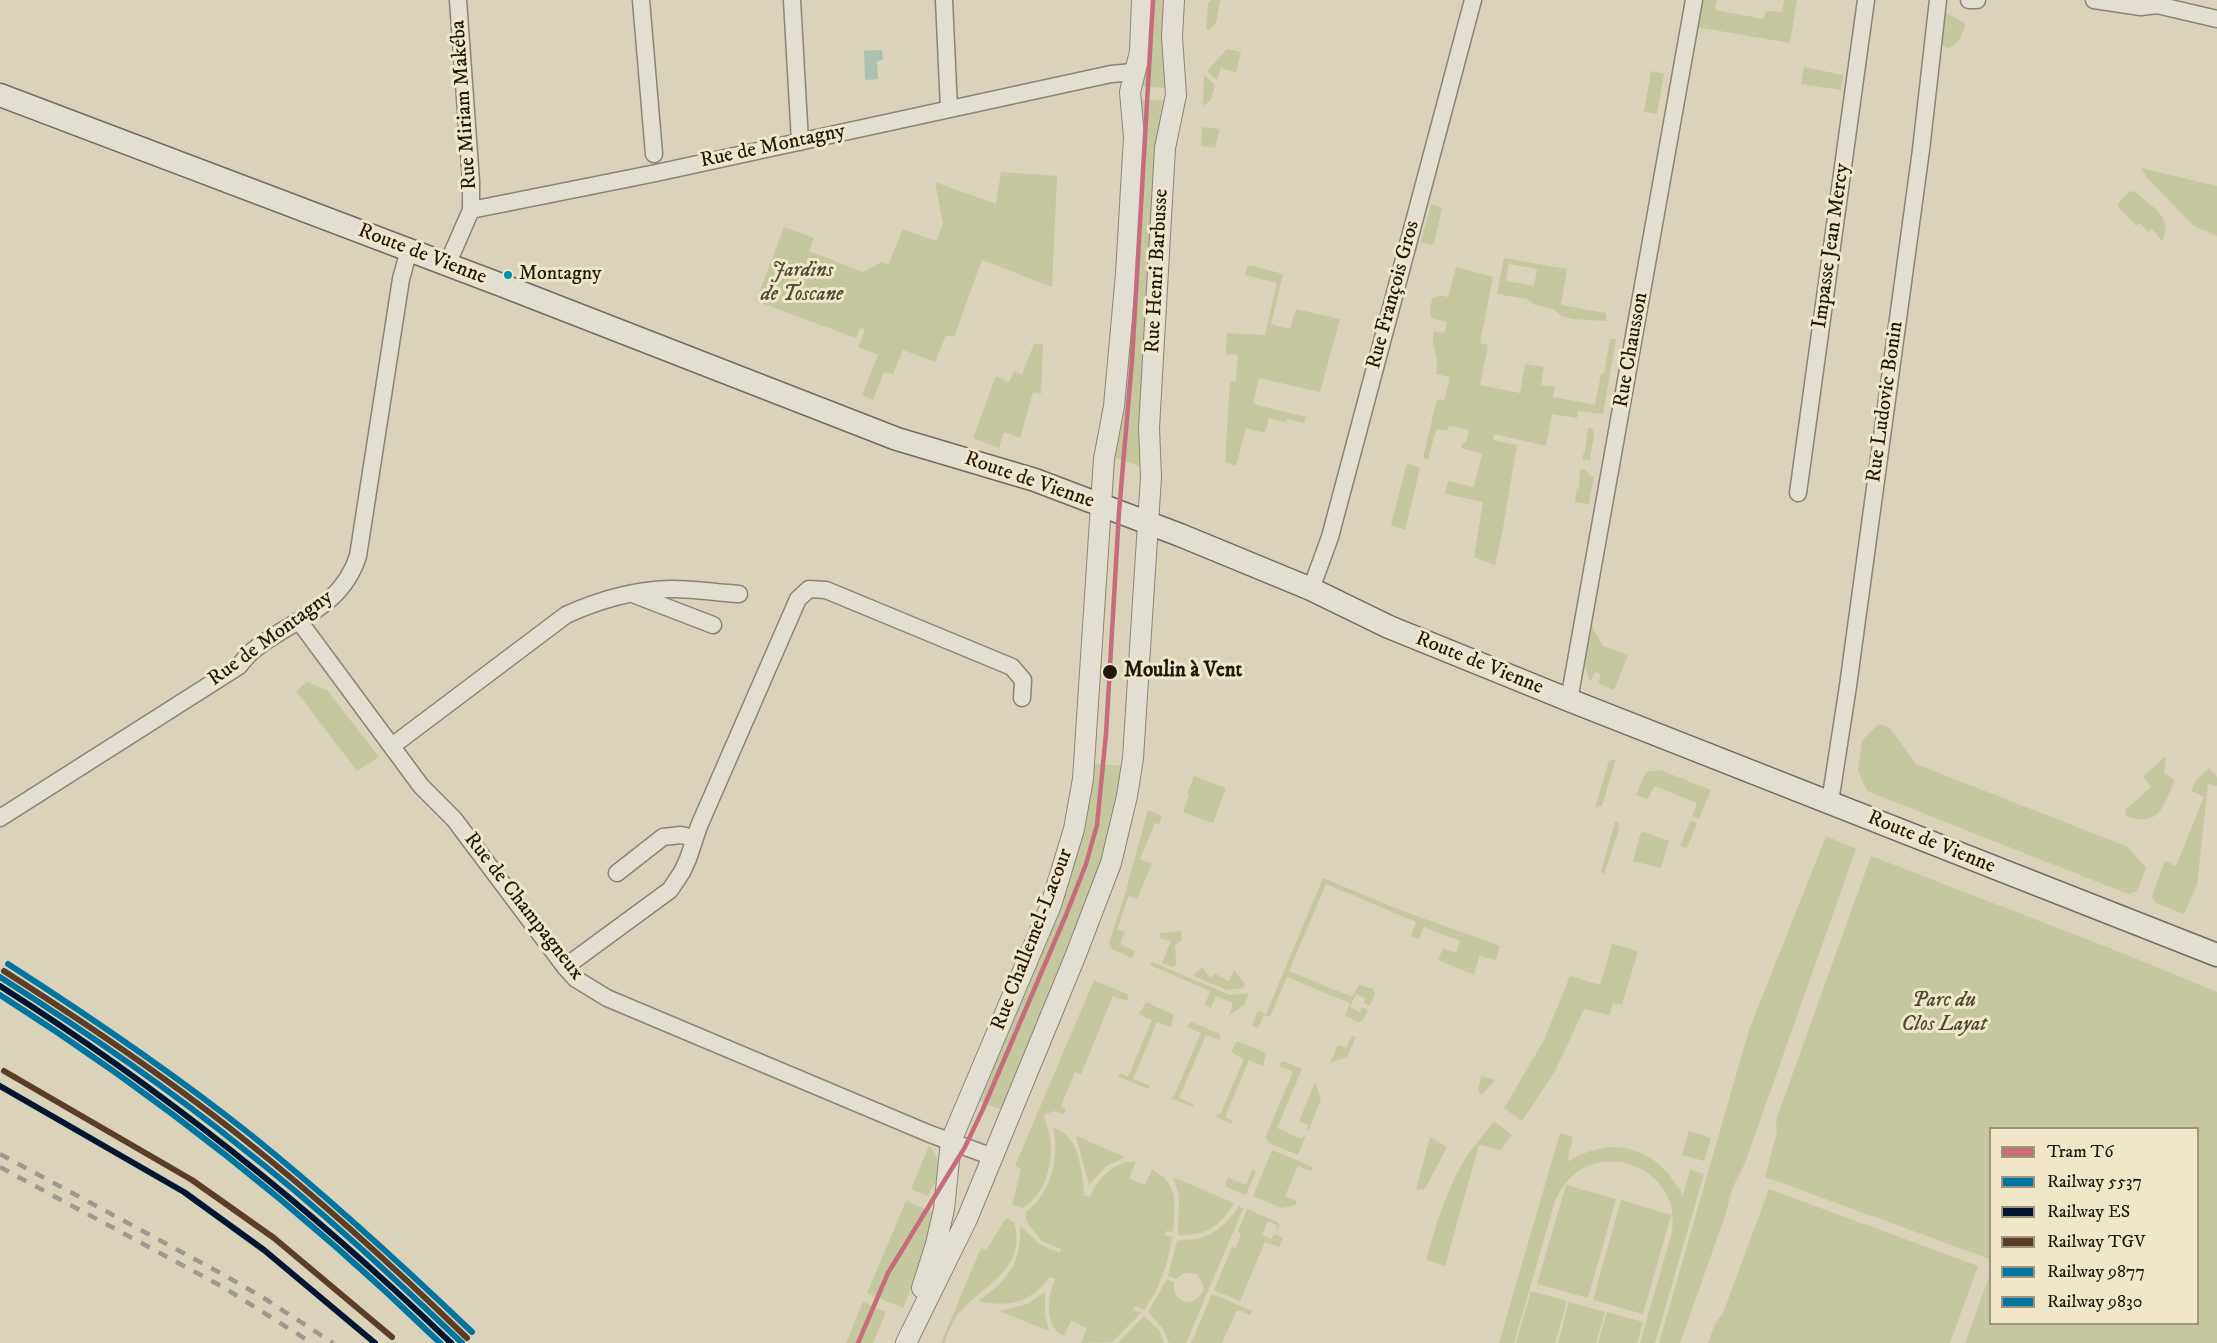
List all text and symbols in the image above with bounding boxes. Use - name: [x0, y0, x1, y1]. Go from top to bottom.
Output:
- street label: Rue Miriam Makéba: [446, 19, 484, 191]
- street label: Rue de Montagny: [698, 119, 848, 175]
- street label: Impasse Jean Mercy: [1808, 162, 1856, 330]
- street label: Rue Henri Barbusse: [1141, 188, 1175, 354]
- street label: Rue François Gros: [1362, 218, 1426, 372]
- street label: Route de Vienne: [354, 219, 490, 291]
- park label: Jardins de Toscane: [761, 259, 843, 309]
- place label: Montagny: [519, 263, 602, 287]
- marker: Montagny: [502, 269, 514, 281]
- street label: Rue Chausson: [1609, 290, 1655, 410]
- street label: Rue Ludovic Bonin: [1862, 320, 1910, 484]
- street label: Route de Vienne: [961, 447, 1097, 515]
- street label: Rue de Montagny: [204, 585, 338, 693]
- street label: Route de Vienne: [1411, 627, 1547, 701]
- place label: Moulin à Vent: [1124, 659, 1242, 685]
- marker: Moulin à Vent: [1101, 663, 1119, 681]
- street label: Route de Vienne: [1863, 806, 1999, 880]
- street label: Rue de Champagneux: [458, 828, 588, 986]
- street label: Rue Challemel-Lacour: [987, 845, 1079, 1035]
- park label: Parc du Clos Layat: [1901, 989, 1987, 1039]
- legend: [1989, 1127, 2199, 1325]
- text: Tram T6: [2047, 1141, 2114, 1163]
- text: Railway 5537: [2047, 1171, 2142, 1193]
- text: Railway ES: [2047, 1201, 2130, 1223]
- text: Railway TGV: [2047, 1231, 2146, 1253]
- text: Railway 9877: [2047, 1261, 2145, 1283]
- text: Railway 9830: [2047, 1291, 2142, 1313]

